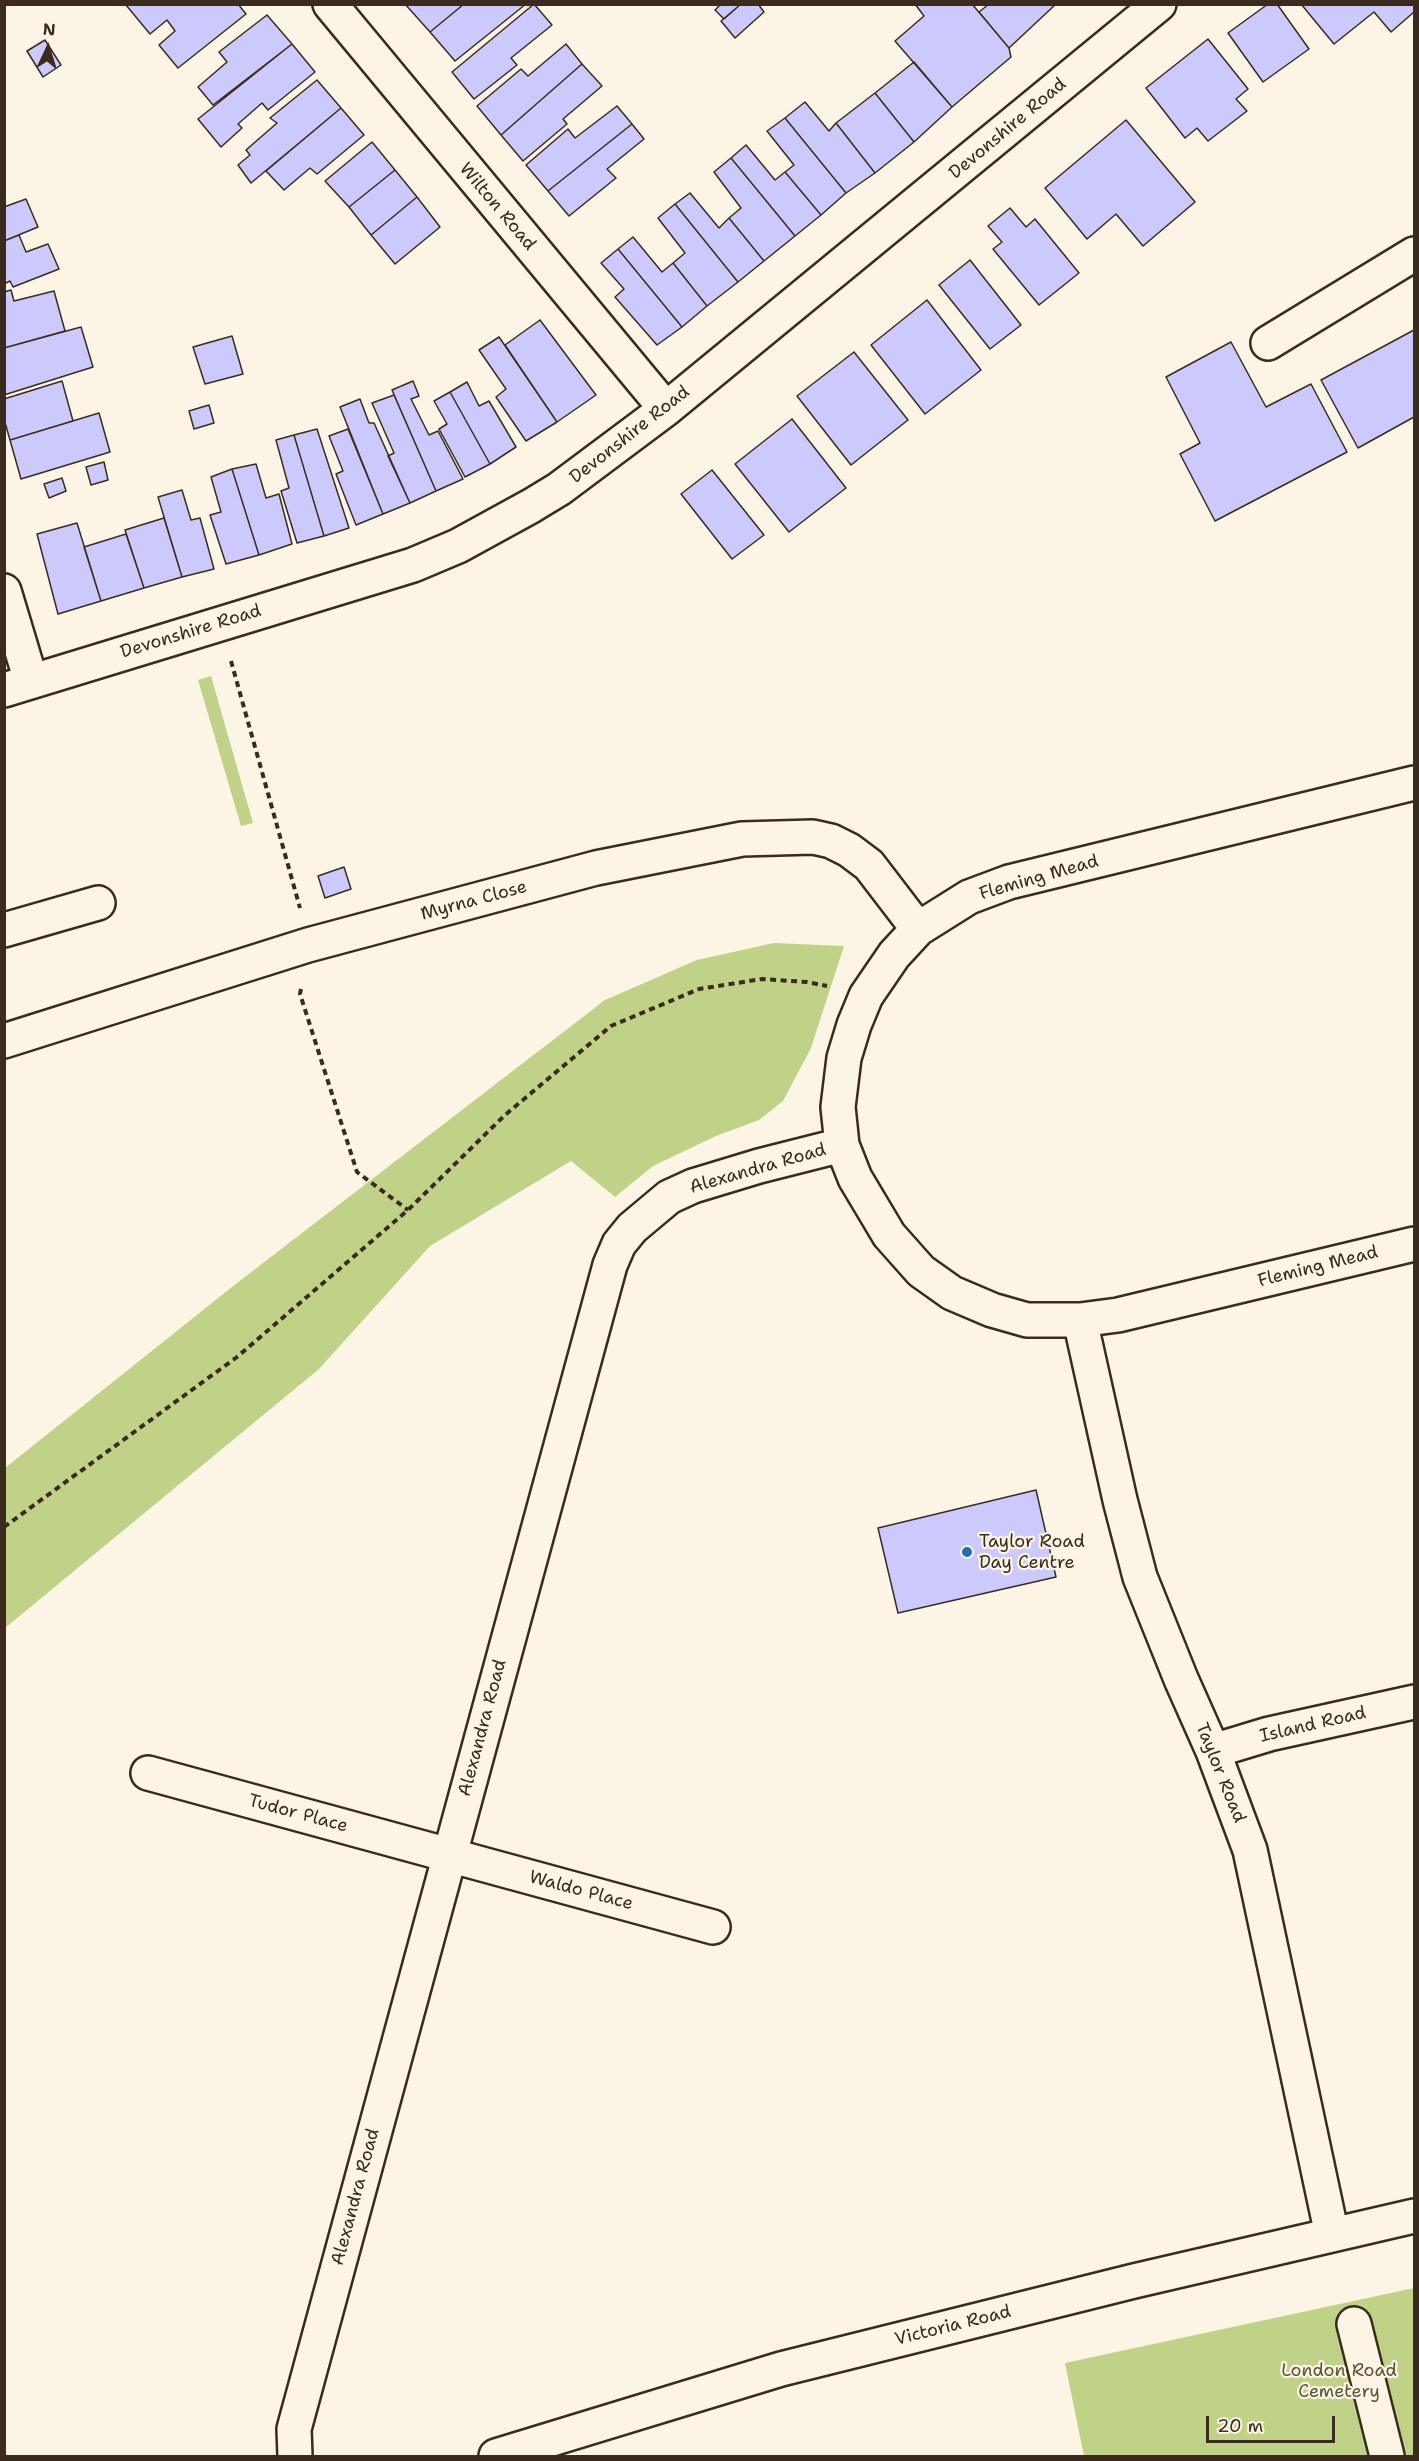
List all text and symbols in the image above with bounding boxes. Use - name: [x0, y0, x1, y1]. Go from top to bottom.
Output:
- north arrow: [18, 18, 78, 78]
- text: N: [42, 19, 56, 40]
- street label: Devonshire Road: [945, 74, 1071, 184]
- street label: Wilton Road: [454, 159, 540, 255]
- street label: Devonshire Road: [566, 381, 694, 489]
- street label: Devonshire Road: [118, 600, 264, 664]
- street label: Fleming Mead: [977, 851, 1101, 905]
- street label: Myrna Close: [419, 876, 529, 926]
- street label: Alexandra Road: [687, 1139, 829, 1199]
- street label: Fleming Mead: [1256, 1242, 1380, 1292]
- place label: Taylor Road Day Centre: [979, 1531, 1085, 1574]
- marker: Taylor Road Day Centre: [960, 1545, 974, 1559]
- street label: Alexandra Road: [454, 1657, 512, 1799]
- street label: Island Road: [1258, 1702, 1368, 1748]
- street label: Taylor Road: [1190, 1720, 1250, 1826]
- street label: Tudor Place: [246, 1790, 350, 1838]
- street label: Waldo Place: [527, 1867, 635, 1915]
- street label: Alexandra Road: [327, 2126, 385, 2268]
- street label: Victoria Road: [893, 2301, 1013, 2351]
- park label: London Road Cemetery: [1281, 2360, 1397, 2402]
- scale bar: [1209, 2404, 1338, 2442]
- text: 20 m: [1217, 2414, 1263, 2438]

